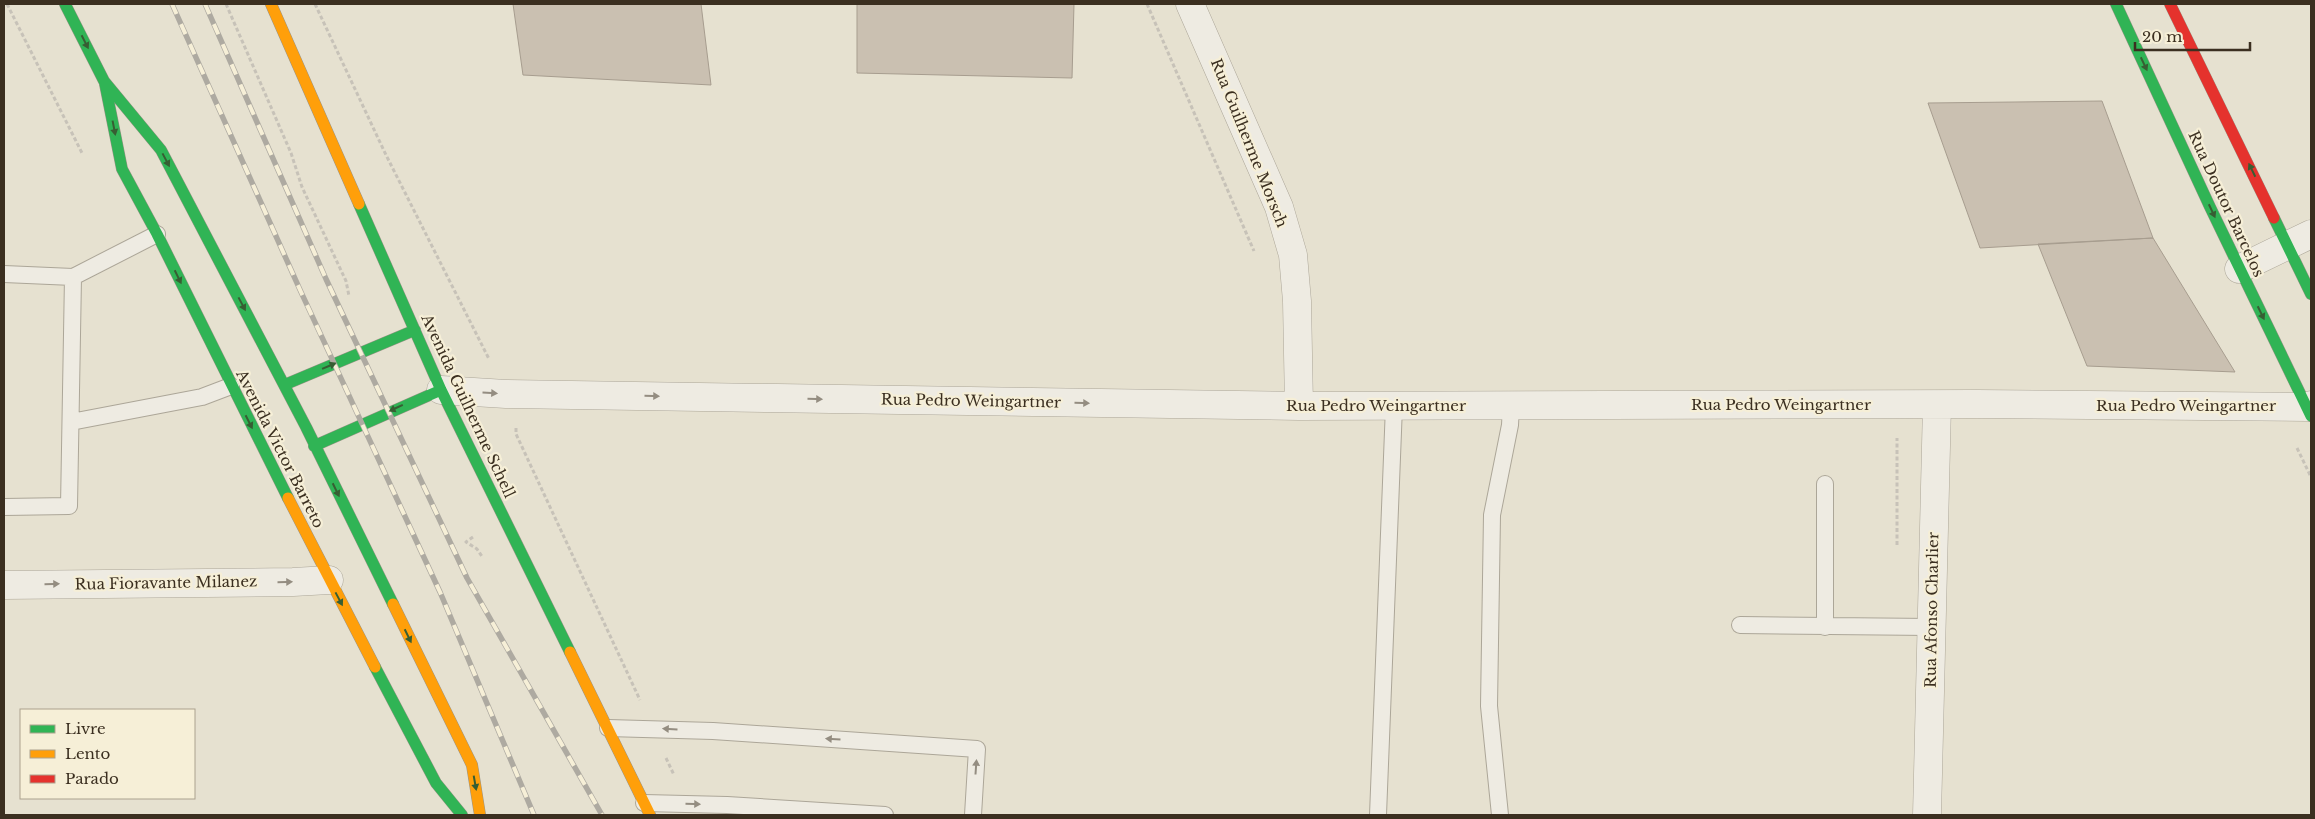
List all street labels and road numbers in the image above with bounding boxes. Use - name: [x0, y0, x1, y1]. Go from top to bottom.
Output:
- street label: Rua Guilherme Morsch: [1207, 56, 1292, 230]
- street label: Rua Doutor Barcelos: [2184, 128, 2269, 280]
- street label: Avenida Guilherme Schell: [417, 310, 520, 501]
- street label: Avenida Victor Barreto: [232, 366, 329, 531]
- street label: Rua Pedro Weingartner: [881, 389, 1062, 412]
- street label: Rua Pedro Weingartner: [1691, 395, 1872, 414]
- street label: Rua Pedro Weingartner: [1286, 396, 1467, 415]
- street label: Rua Pedro Weingartner: [2096, 396, 2277, 415]
- street label: Rua Afonso Charlier: [1921, 531, 1942, 688]
- street label: Rua Fioravante Milanez: [75, 571, 257, 594]

